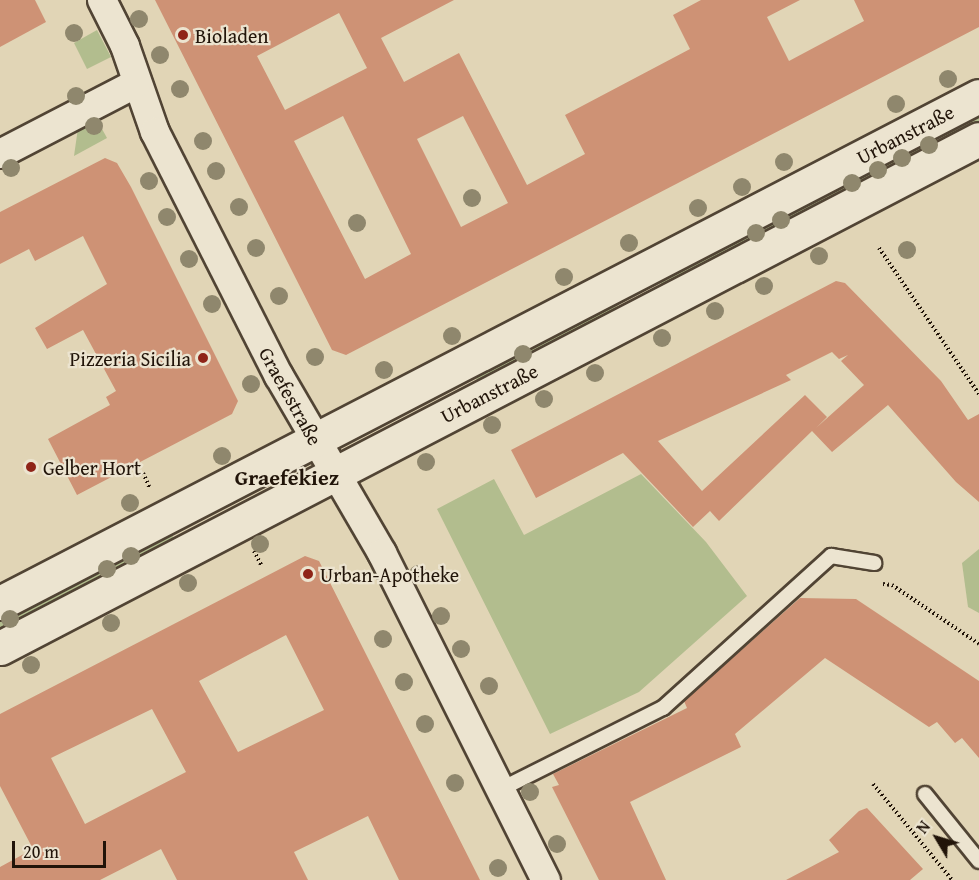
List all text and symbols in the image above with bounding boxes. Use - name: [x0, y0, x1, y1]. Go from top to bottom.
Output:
- place label: Bioladen: [195, 23, 269, 47]
- marker: Bioladen: [176, 28, 190, 42]
- street label: Urbanstraße: [852, 99, 958, 169]
- street label: Graefestraße: [254, 343, 328, 449]
- place label: Pizzeria Sicilia: [69, 346, 191, 370]
- marker: Pizzeria Sicilia: [196, 351, 210, 365]
- street label: Urbanstraße: [436, 358, 542, 428]
- place label: Gelber Hort: [43, 455, 141, 479]
- marker: Gelber Hort: [24, 460, 38, 474]
- district label: Graefekiez: [235, 465, 339, 491]
- place label: Urban-Apotheke: [320, 562, 459, 586]
- marker: Urban-Apotheke: [301, 567, 315, 581]
- north arrow: [907, 808, 967, 868]
- text: N: [910, 815, 936, 839]
- scale bar: [15, 829, 110, 867]
- text: 20 m: [23, 838, 59, 865]

